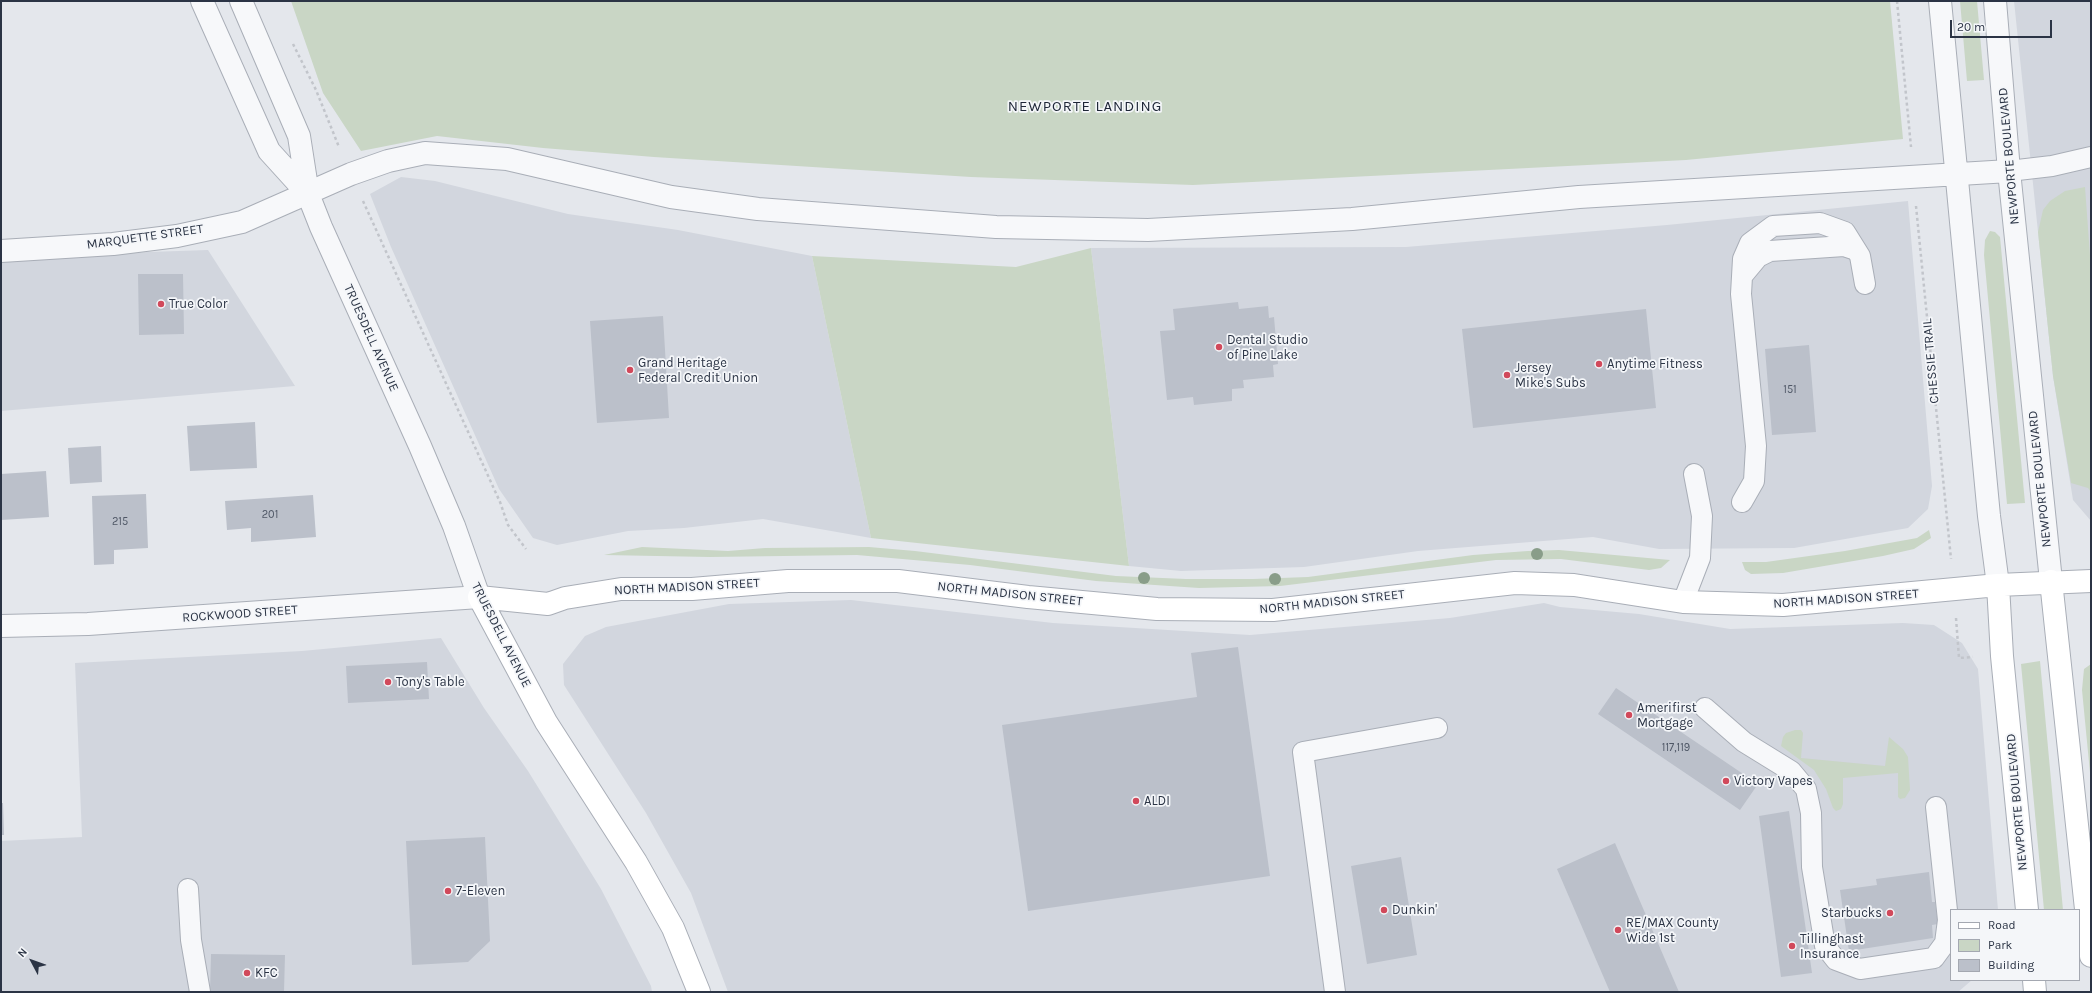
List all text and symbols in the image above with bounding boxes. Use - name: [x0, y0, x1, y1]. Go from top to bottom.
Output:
- scale bar: [1952, 12, 2054, 38]
- text: 20 m: [1957, 20, 1985, 34]
- street label: NEWPORTE BOULEVARD: [1995, 87, 2023, 225]
- district label: NEWPORTE LANDING: [1008, 98, 1162, 116]
- street label: MARQUETTE STREET: [86, 221, 204, 253]
- street label: TRUESDELL AVENUE: [340, 282, 402, 394]
- place label: True Color: [169, 296, 227, 312]
- marker: True Color: [156, 299, 166, 309]
- street label: CHESSIE TRAIL: [1920, 318, 1942, 404]
- place label: Dental Studio of Pine Lake: [1227, 332, 1308, 363]
- marker: Dental Studio of Pine Lake: [1214, 342, 1224, 352]
- place label: Grand Heritage Federal Credit Union: [638, 355, 758, 386]
- place label: Anytime Fitness: [1607, 356, 1703, 372]
- marker: Anytime Fitness: [1594, 359, 1604, 369]
- place label: Jersey Mike's Subs: [1515, 360, 1586, 391]
- marker: Grand Heritage Federal Credit Union: [625, 365, 635, 375]
- marker: Jersey Mike's Subs: [1502, 370, 1512, 380]
- house number: 151: [1783, 383, 1797, 397]
- street label: NEWPORTE BOULEVARD: [2025, 410, 2055, 548]
- house number: 201: [262, 508, 278, 522]
- house number: 215: [112, 515, 128, 529]
- street label: NORTH MADISON STREET: [614, 575, 760, 599]
- street label: NORTH MADISON STREET: [937, 579, 1083, 609]
- street label: TRUESDELL AVENUE: [468, 580, 534, 690]
- street label: NORTH MADISON STREET: [1773, 586, 1919, 612]
- street label: NORTH MADISON STREET: [1259, 587, 1405, 617]
- street label: ROCKWOOD STREET: [182, 602, 298, 626]
- place label: Tony's Table: [396, 674, 465, 690]
- marker: Tony's Table: [383, 677, 393, 687]
- place label: Amerifirst Mortgage: [1637, 700, 1697, 731]
- marker: Amerifirst Mortgage: [1624, 710, 1634, 720]
- street label: NEWPORTE BOULEVARD: [2003, 733, 2031, 871]
- house number: 117,119: [1662, 741, 1690, 755]
- place label: Victory Vapes: [1734, 773, 1813, 789]
- marker: Victory Vapes: [1721, 776, 1731, 786]
- place label: ALDI: [1144, 793, 1170, 809]
- marker: ALDI: [1131, 796, 1141, 806]
- place label: 7-Eleven: [456, 883, 505, 899]
- marker: 7-Eleven: [443, 886, 453, 896]
- place label: Dunkin': [1392, 902, 1437, 918]
- marker: Dunkin': [1379, 905, 1389, 915]
- place label: Starbucks: [1821, 905, 1882, 921]
- marker: Starbucks: [1885, 908, 1895, 918]
- legend: [1950, 909, 2080, 981]
- place label: RE/MAX County Wide 1st: [1626, 915, 1719, 946]
- text: Road: [1988, 918, 2016, 932]
- marker: RE/MAX County Wide 1st: [1613, 925, 1623, 935]
- place label: Tillinghast Insurance: [1800, 931, 1863, 962]
- text: Park: [1988, 938, 2012, 952]
- north arrow: [12, 941, 52, 981]
- marker: Tillinghast Insurance: [1787, 941, 1797, 951]
- text: N: [15, 946, 30, 960]
- text: Building: [1988, 958, 2034, 972]
- place label: KFC: [255, 965, 278, 981]
- marker: KFC: [242, 968, 252, 978]

